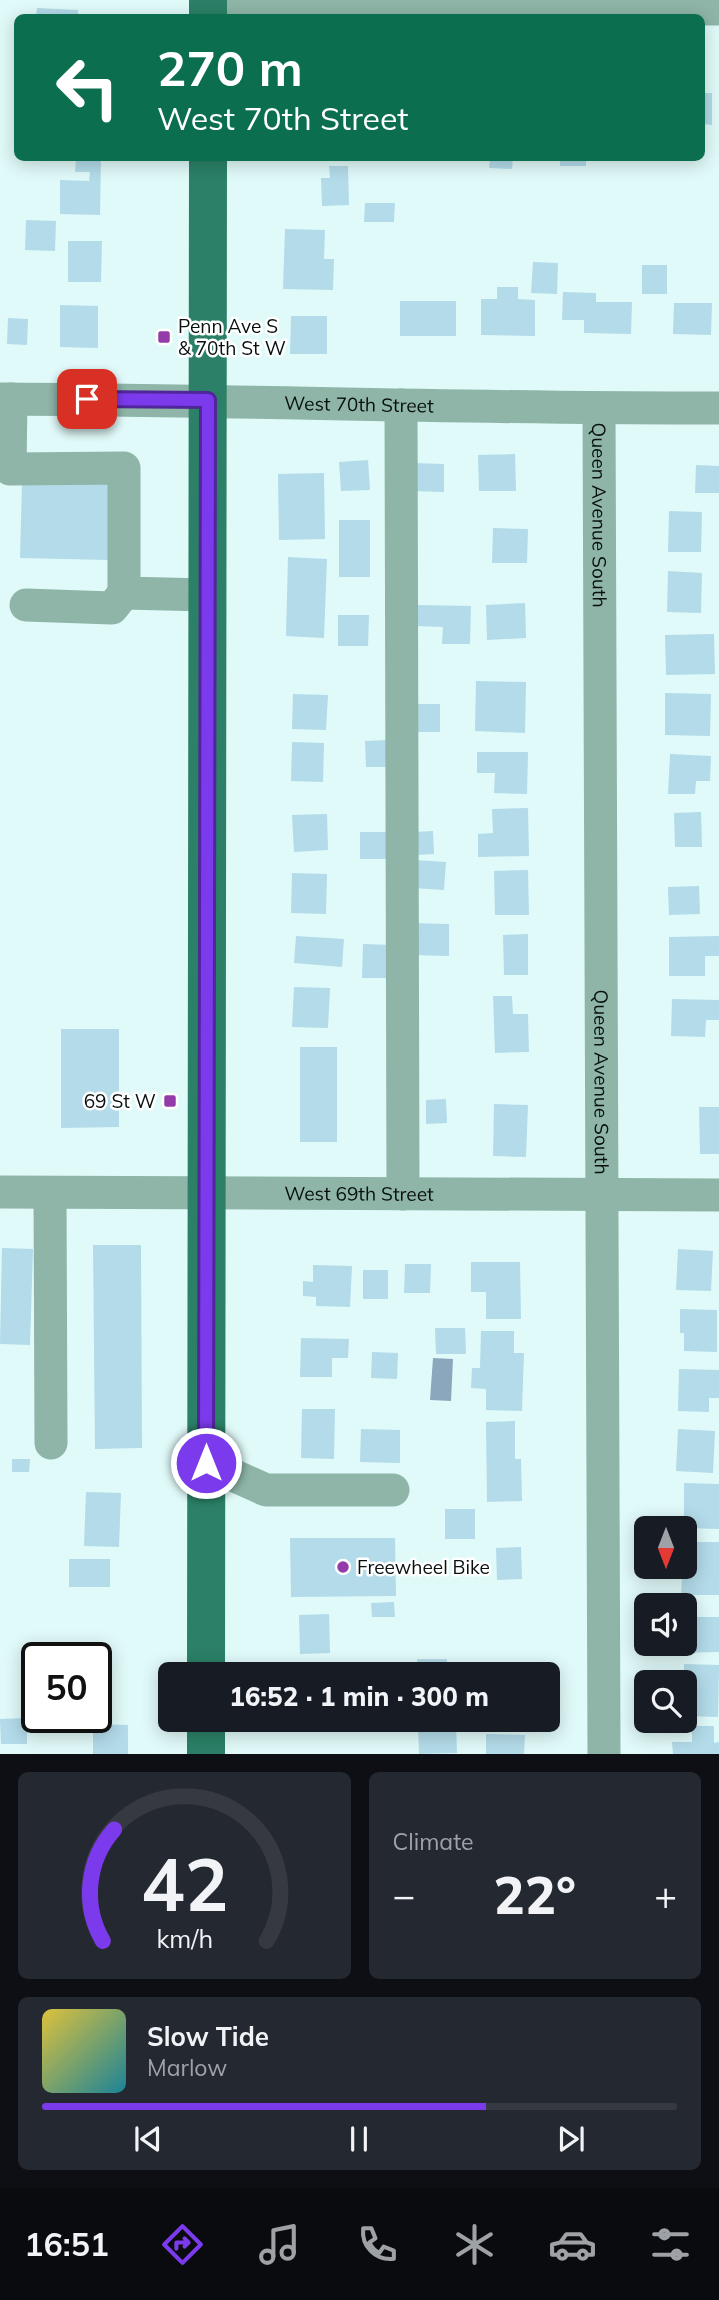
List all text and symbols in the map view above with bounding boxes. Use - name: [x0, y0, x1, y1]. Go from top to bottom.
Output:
- text: 270 m: [157, 37, 303, 98]
- icon: left: [42, 42, 133, 133]
- text: West 70th Street: [157, 98, 409, 138]
- place label: Penn Ave S & 70th St W: [178, 314, 286, 360]
- marker: Penn Ave S & 70th St W: [156, 329, 172, 345]
- pin: [57, 369, 117, 429]
- icon: arrive: [68, 380, 106, 418]
- street label: West 70th Street: [284, 391, 434, 418]
- street label: Queen Avenue South: [587, 422, 612, 608]
- street label: Queen Avenue South: [589, 989, 614, 1175]
- place label: 69 St W: [84, 1089, 156, 1113]
- marker: 69 St W: [162, 1093, 178, 1109]
- street label: West 69th Street: [284, 1181, 434, 1206]
- position arrow: [169, 1426, 243, 1500]
- north arrow: [634, 1516, 696, 1578]
- map controls: [634, 1516, 697, 1733]
- place label: Freewheel Bike: [357, 1555, 490, 1579]
- marker: Freewheel Bike: [335, 1559, 351, 1575]
- button: sound: [634, 1593, 697, 1656]
- speed limit sign: 50: [21, 1642, 112, 1733]
- button: search: [634, 1670, 697, 1733]
- text: 16:52 · 1 min · 300 m: [229, 1680, 489, 1713]
- text: Climate: [393, 1827, 474, 1856]
- text: 42: [141, 1839, 228, 1930]
- text: 22°: [494, 1862, 576, 1927]
- text: −: [393, 1871, 415, 1919]
- text: +: [654, 1871, 677, 1919]
- text: km/h: [156, 1923, 213, 1954]
- text: Slow Tide: [147, 2020, 269, 2053]
- text: Marlow: [147, 2053, 227, 2082]
- icon: previous: [129, 2120, 167, 2158]
- icon: pause: [340, 2120, 378, 2158]
- icon: next: [552, 2120, 590, 2158]
- icon: directions: [158, 2220, 207, 2269]
- icon: music: [255, 2220, 304, 2269]
- icon: phone: [353, 2220, 402, 2269]
- icon: climate: [450, 2220, 499, 2269]
- icon: car: [548, 2220, 597, 2269]
- icon: filters: [646, 2220, 695, 2269]
- text: 16:51: [24, 2224, 109, 2264]

